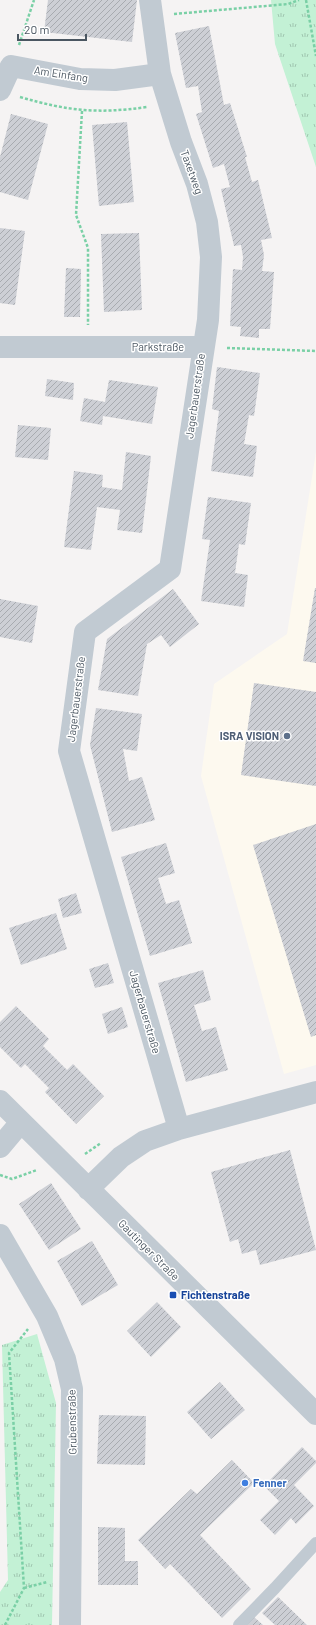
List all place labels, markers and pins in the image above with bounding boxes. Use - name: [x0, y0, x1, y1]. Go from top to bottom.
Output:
- place label: ISRA VISION: [220, 729, 279, 742]
- marker: ISRA VISION: [282, 731, 292, 741]
- place label: Fichtenstraße: [181, 1288, 250, 1301]
- marker: Fichtenstraße: [168, 1290, 178, 1300]
- place label: Fenner: [253, 1476, 288, 1489]
- marker: Fenner: [240, 1478, 250, 1488]

